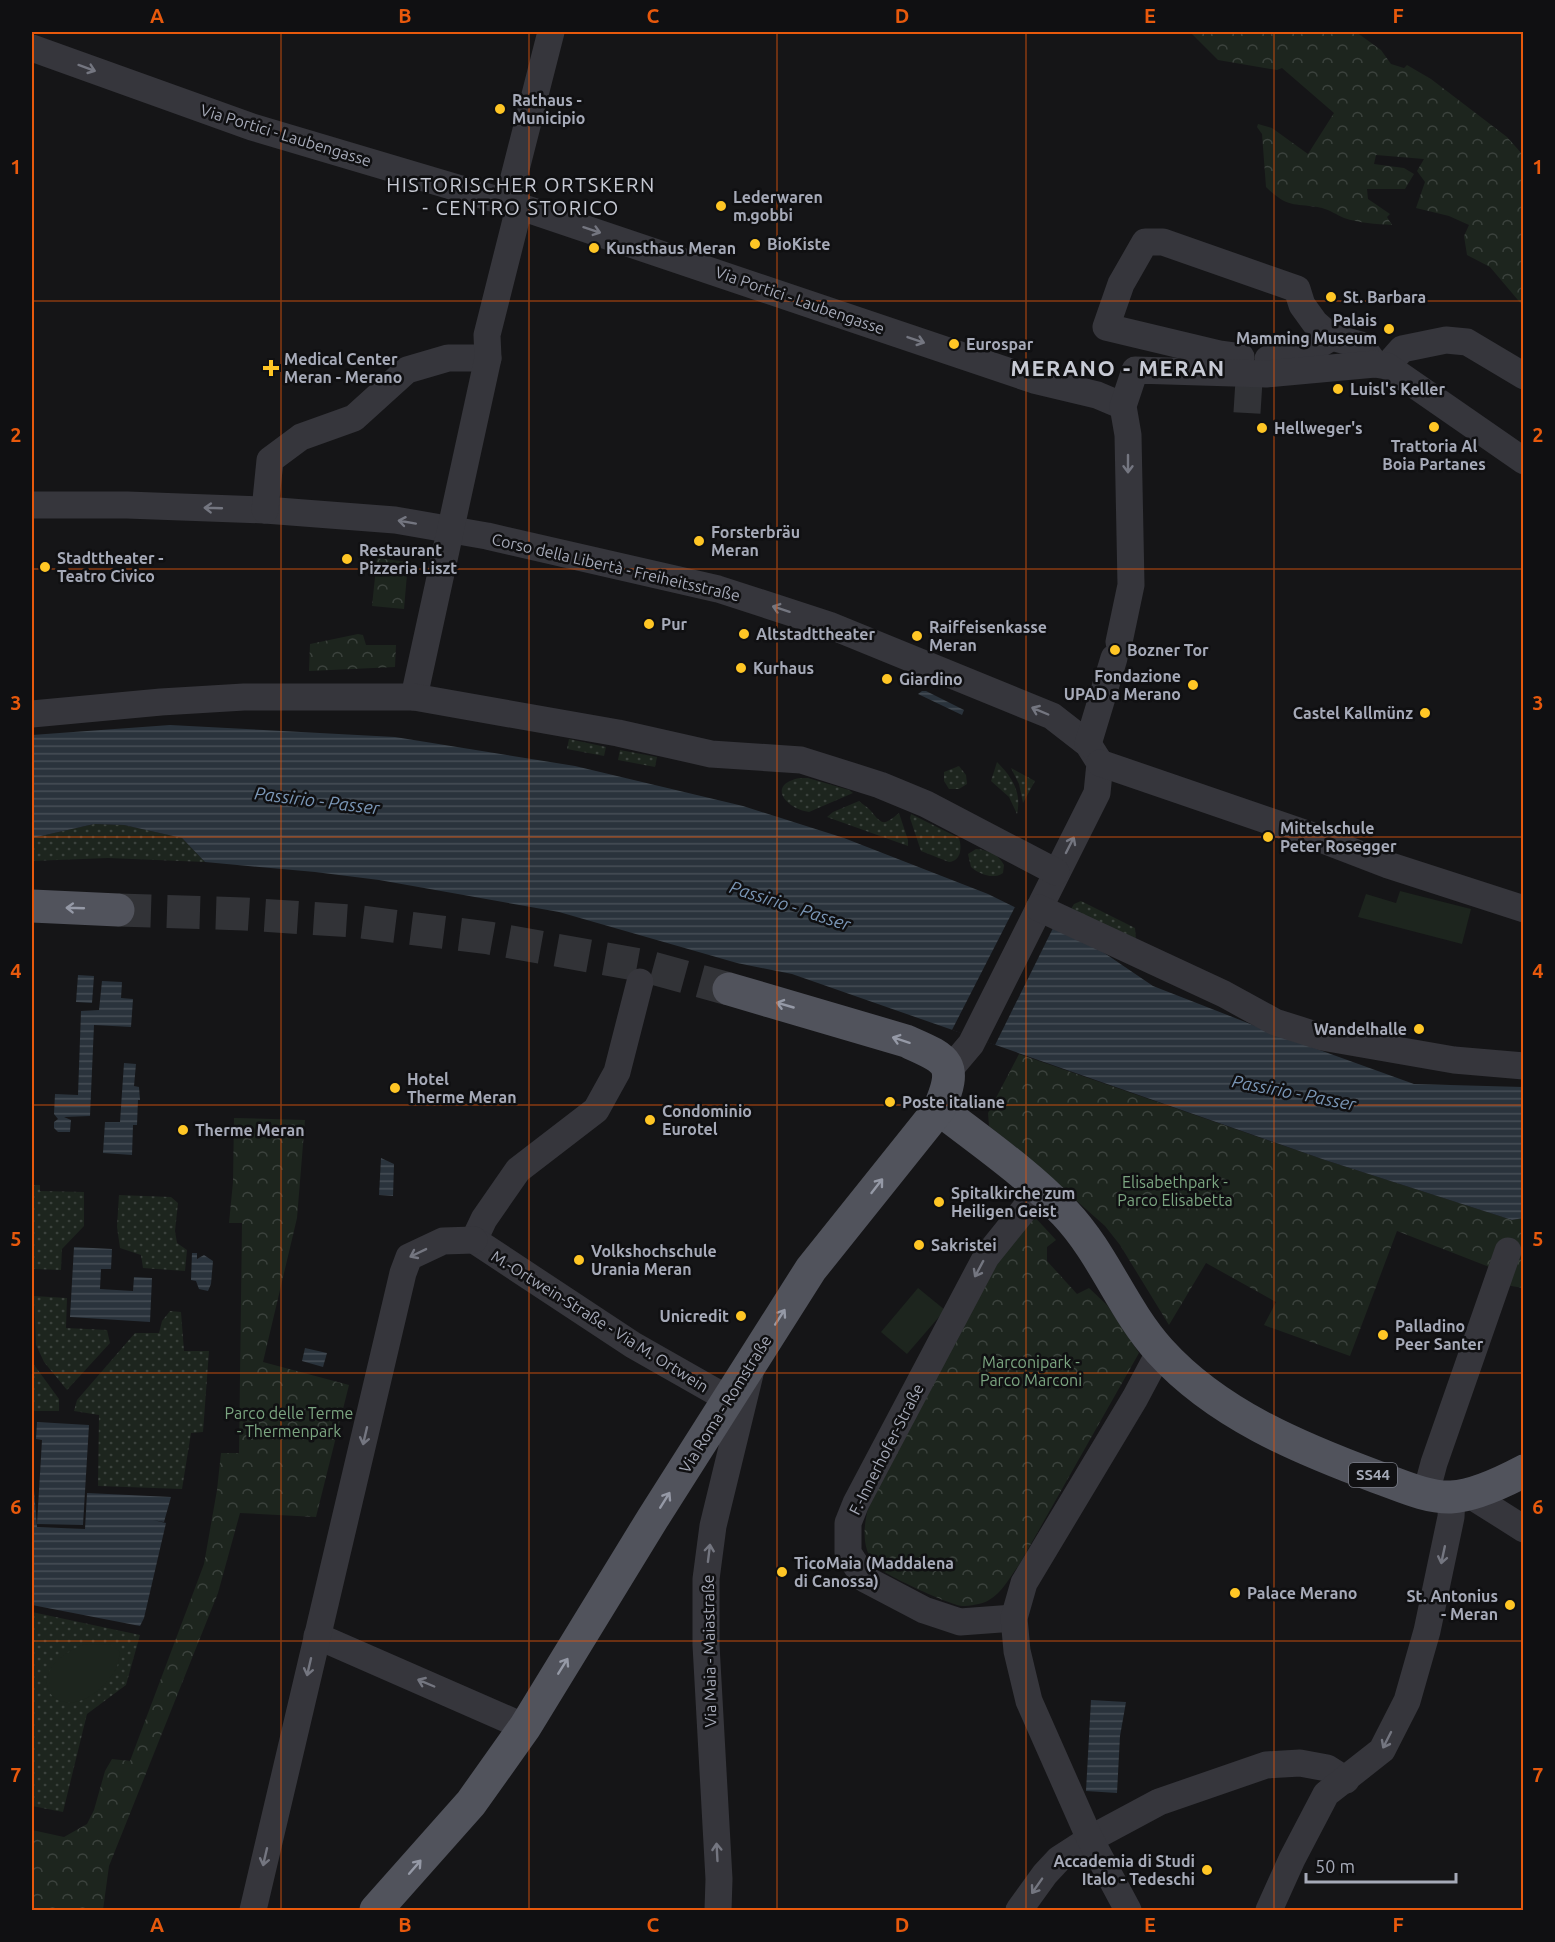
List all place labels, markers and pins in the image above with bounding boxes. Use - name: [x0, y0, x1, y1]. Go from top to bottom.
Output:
- place label: Rathaus - Municipio: [512, 91, 585, 127]
- marker: Rathaus - Municipio: [493, 102, 507, 116]
- place label: Lederwaren m.gobbi: [733, 188, 823, 224]
- marker: Lederwaren m.gobbi: [714, 199, 728, 213]
- place label: BioKiste: [767, 235, 830, 253]
- marker: BioKiste: [748, 237, 762, 251]
- place label: Kunsthaus Meran: [606, 239, 736, 257]
- marker: Kunsthaus Meran: [587, 241, 601, 255]
- place label: St. Barbara: [1343, 288, 1426, 306]
- marker: St. Barbara: [1324, 290, 1338, 304]
- place label: Palais Mamming Museum: [1236, 311, 1377, 347]
- marker: Palais Mamming Museum: [1382, 322, 1396, 336]
- place label: Eurospar: [966, 335, 1034, 353]
- marker: Eurospar: [947, 337, 961, 351]
- place label: Medical Center Meran - Merano: [284, 350, 402, 386]
- marker: Medical Center Meran - Merano: [262, 359, 280, 377]
- place label: Luisl's Keller: [1350, 380, 1446, 398]
- marker: Luisl's Keller: [1331, 382, 1345, 396]
- place label: Hellweger's: [1274, 419, 1363, 437]
- marker: Trattoria Al Boia Partanes: [1427, 420, 1441, 434]
- marker: Hellweger's: [1255, 421, 1269, 435]
- place label: Trattoria Al Boia Partanes: [1382, 437, 1486, 473]
- place label: Forsterbräu Meran: [711, 523, 800, 559]
- marker: Forsterbräu Meran: [692, 534, 706, 548]
- place label: Restaurant Pizzeria Liszt: [359, 541, 457, 577]
- place label: Stadttheater - Teatro Civico: [57, 549, 164, 585]
- marker: Restaurant Pizzeria Liszt: [340, 552, 354, 566]
- marker: Stadttheater - Teatro Civico: [38, 560, 52, 574]
- place label: Pur: [661, 615, 687, 633]
- marker: Pur: [642, 617, 656, 631]
- place label: Raiffeisenkasse Meran: [929, 618, 1047, 654]
- place label: Altstadttheater: [756, 625, 875, 643]
- marker: Altstadttheater: [737, 627, 751, 641]
- marker: Raiffeisenkasse Meran: [910, 629, 924, 643]
- place label: Bozner Tor: [1127, 641, 1209, 659]
- marker: Bozner Tor: [1108, 643, 1122, 657]
- place label: Kurhaus: [753, 659, 814, 677]
- marker: Kurhaus: [734, 661, 748, 675]
- place label: Fondazione UPAD a Merano: [1064, 667, 1181, 703]
- place label: Giardino: [899, 670, 963, 688]
- marker: Giardino: [880, 672, 894, 686]
- marker: Fondazione UPAD a Merano: [1186, 678, 1200, 692]
- place label: Castel Kallmünz: [1293, 704, 1413, 722]
- marker: Castel Kallmünz: [1418, 706, 1432, 720]
- place label: Mittelschule Peter Rosegger: [1280, 819, 1397, 855]
- marker: Mittelschule Peter Rosegger: [1261, 830, 1275, 844]
- place label: Wandelhalle: [1314, 1020, 1407, 1038]
- marker: Wandelhalle: [1412, 1022, 1426, 1036]
- place label: Hotel Therme Meran: [407, 1070, 517, 1106]
- marker: Hotel Therme Meran: [388, 1081, 402, 1095]
- place label: Poste italiane: [902, 1093, 1005, 1111]
- marker: Poste italiane: [883, 1095, 897, 1109]
- place label: Condominio Eurotel: [662, 1102, 752, 1138]
- marker: Condominio Eurotel: [643, 1113, 657, 1127]
- place label: Therme Meran: [195, 1121, 305, 1139]
- marker: Therme Meran: [176, 1123, 190, 1137]
- place label: Spitalkirche zum Heiligen Geist: [951, 1184, 1075, 1220]
- marker: Spitalkirche zum Heiligen Geist: [932, 1195, 946, 1209]
- place label: Sakristei: [931, 1236, 997, 1254]
- marker: Sakristei: [912, 1238, 926, 1252]
- place label: Volkshochschule Urania Meran: [591, 1242, 717, 1278]
- marker: Volkshochschule Urania Meran: [572, 1253, 586, 1267]
- place label: Unicredit: [660, 1307, 729, 1325]
- marker: Unicredit: [734, 1309, 748, 1323]
- place label: Palladino Peer Santer: [1395, 1317, 1484, 1353]
- marker: Palladino Peer Santer: [1376, 1328, 1390, 1342]
- place label: TicoMaia (Maddalena di Canossa): [794, 1554, 954, 1591]
- marker: TicoMaia (Maddalena di Canossa): [775, 1565, 789, 1579]
- place label: Palace Merano: [1247, 1584, 1357, 1602]
- marker: Palace Merano: [1228, 1586, 1242, 1600]
- place label: St. Antonius - Meran: [1406, 1587, 1498, 1623]
- marker: St. Antonius - Meran: [1503, 1598, 1517, 1612]
- place label: Accademia di Studi Italo - Tedeschi: [1053, 1852, 1195, 1888]
- marker: Accademia di Studi Italo - Tedeschi: [1200, 1863, 1214, 1877]

